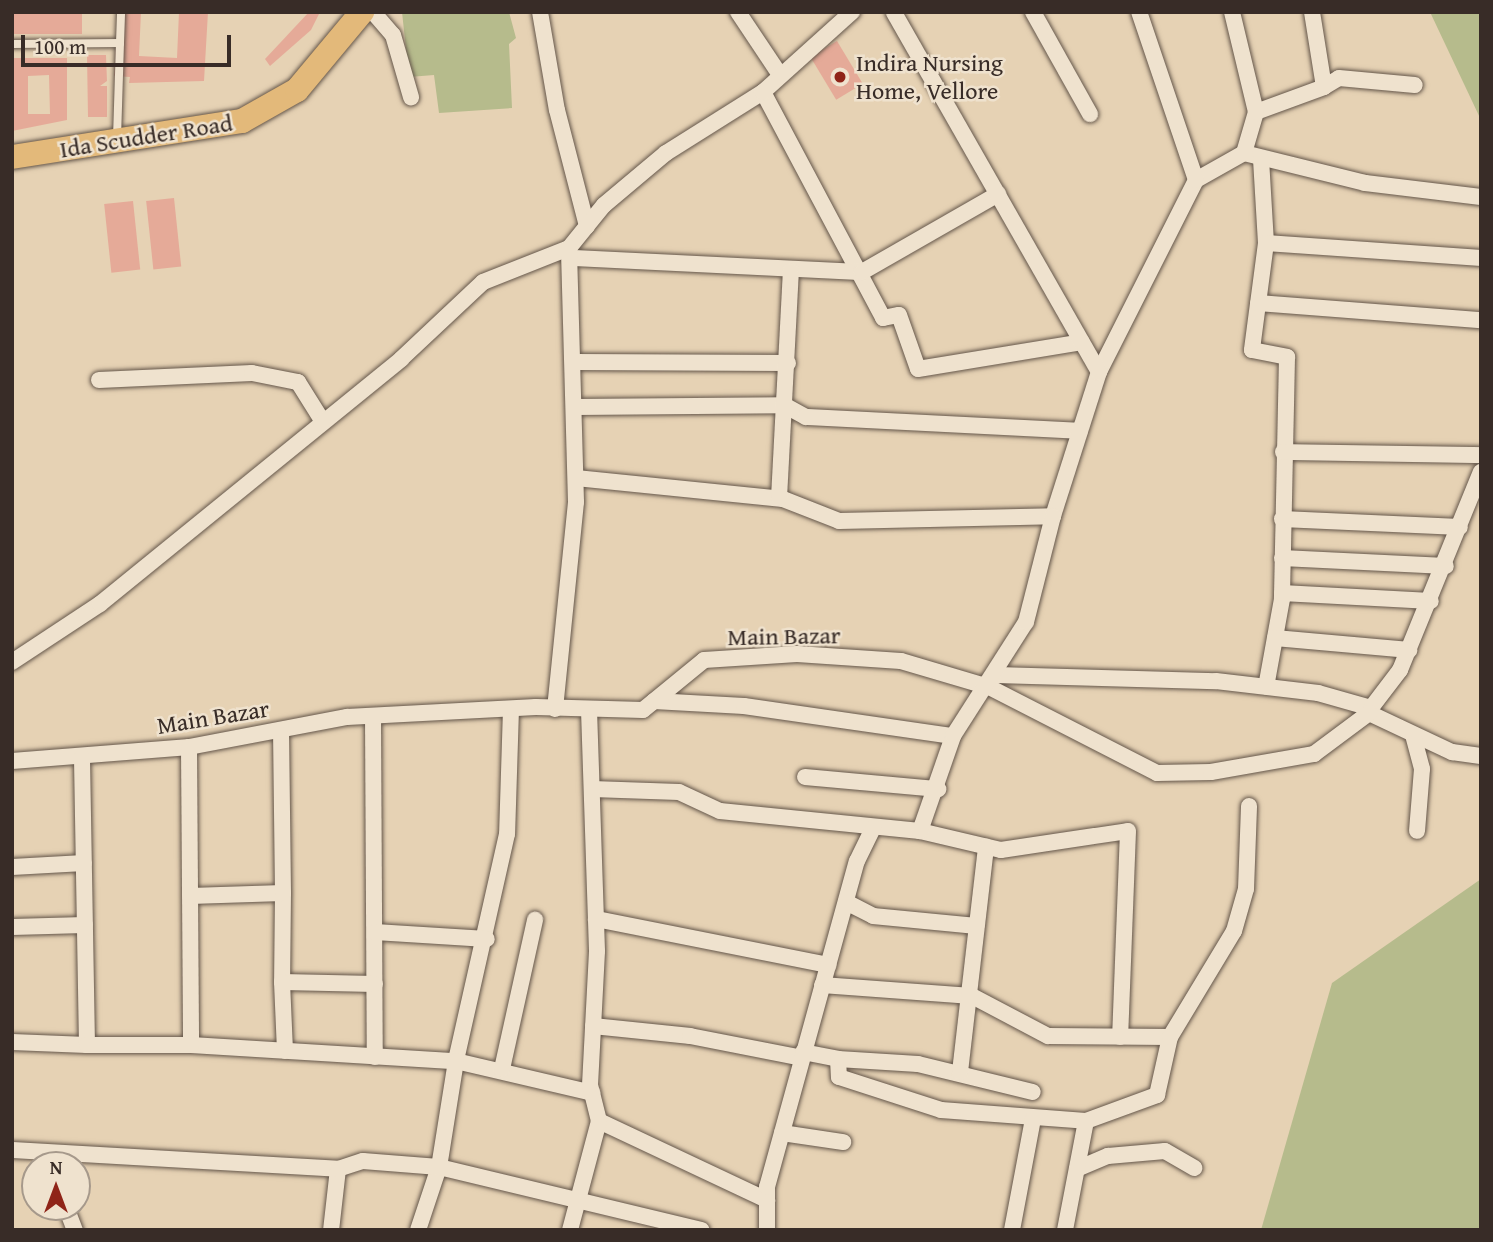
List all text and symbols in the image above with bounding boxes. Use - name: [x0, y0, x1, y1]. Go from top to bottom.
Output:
- scale bar: [24, 21, 234, 65]
- text: 100 m: [34, 31, 86, 62]
- place label: Indira Nursing Home, Vellore: [856, 49, 1003, 105]
- marker: Indira Nursing Home, Vellore: [830, 67, 850, 87]
- street label: Ida Scudder Road: [58, 108, 234, 164]
- street label: Main Bazar: [727, 621, 841, 651]
- street label: Main Bazar: [155, 694, 271, 740]
- north arrow: [21, 1151, 91, 1221]
- text: N: [50, 1153, 62, 1181]

